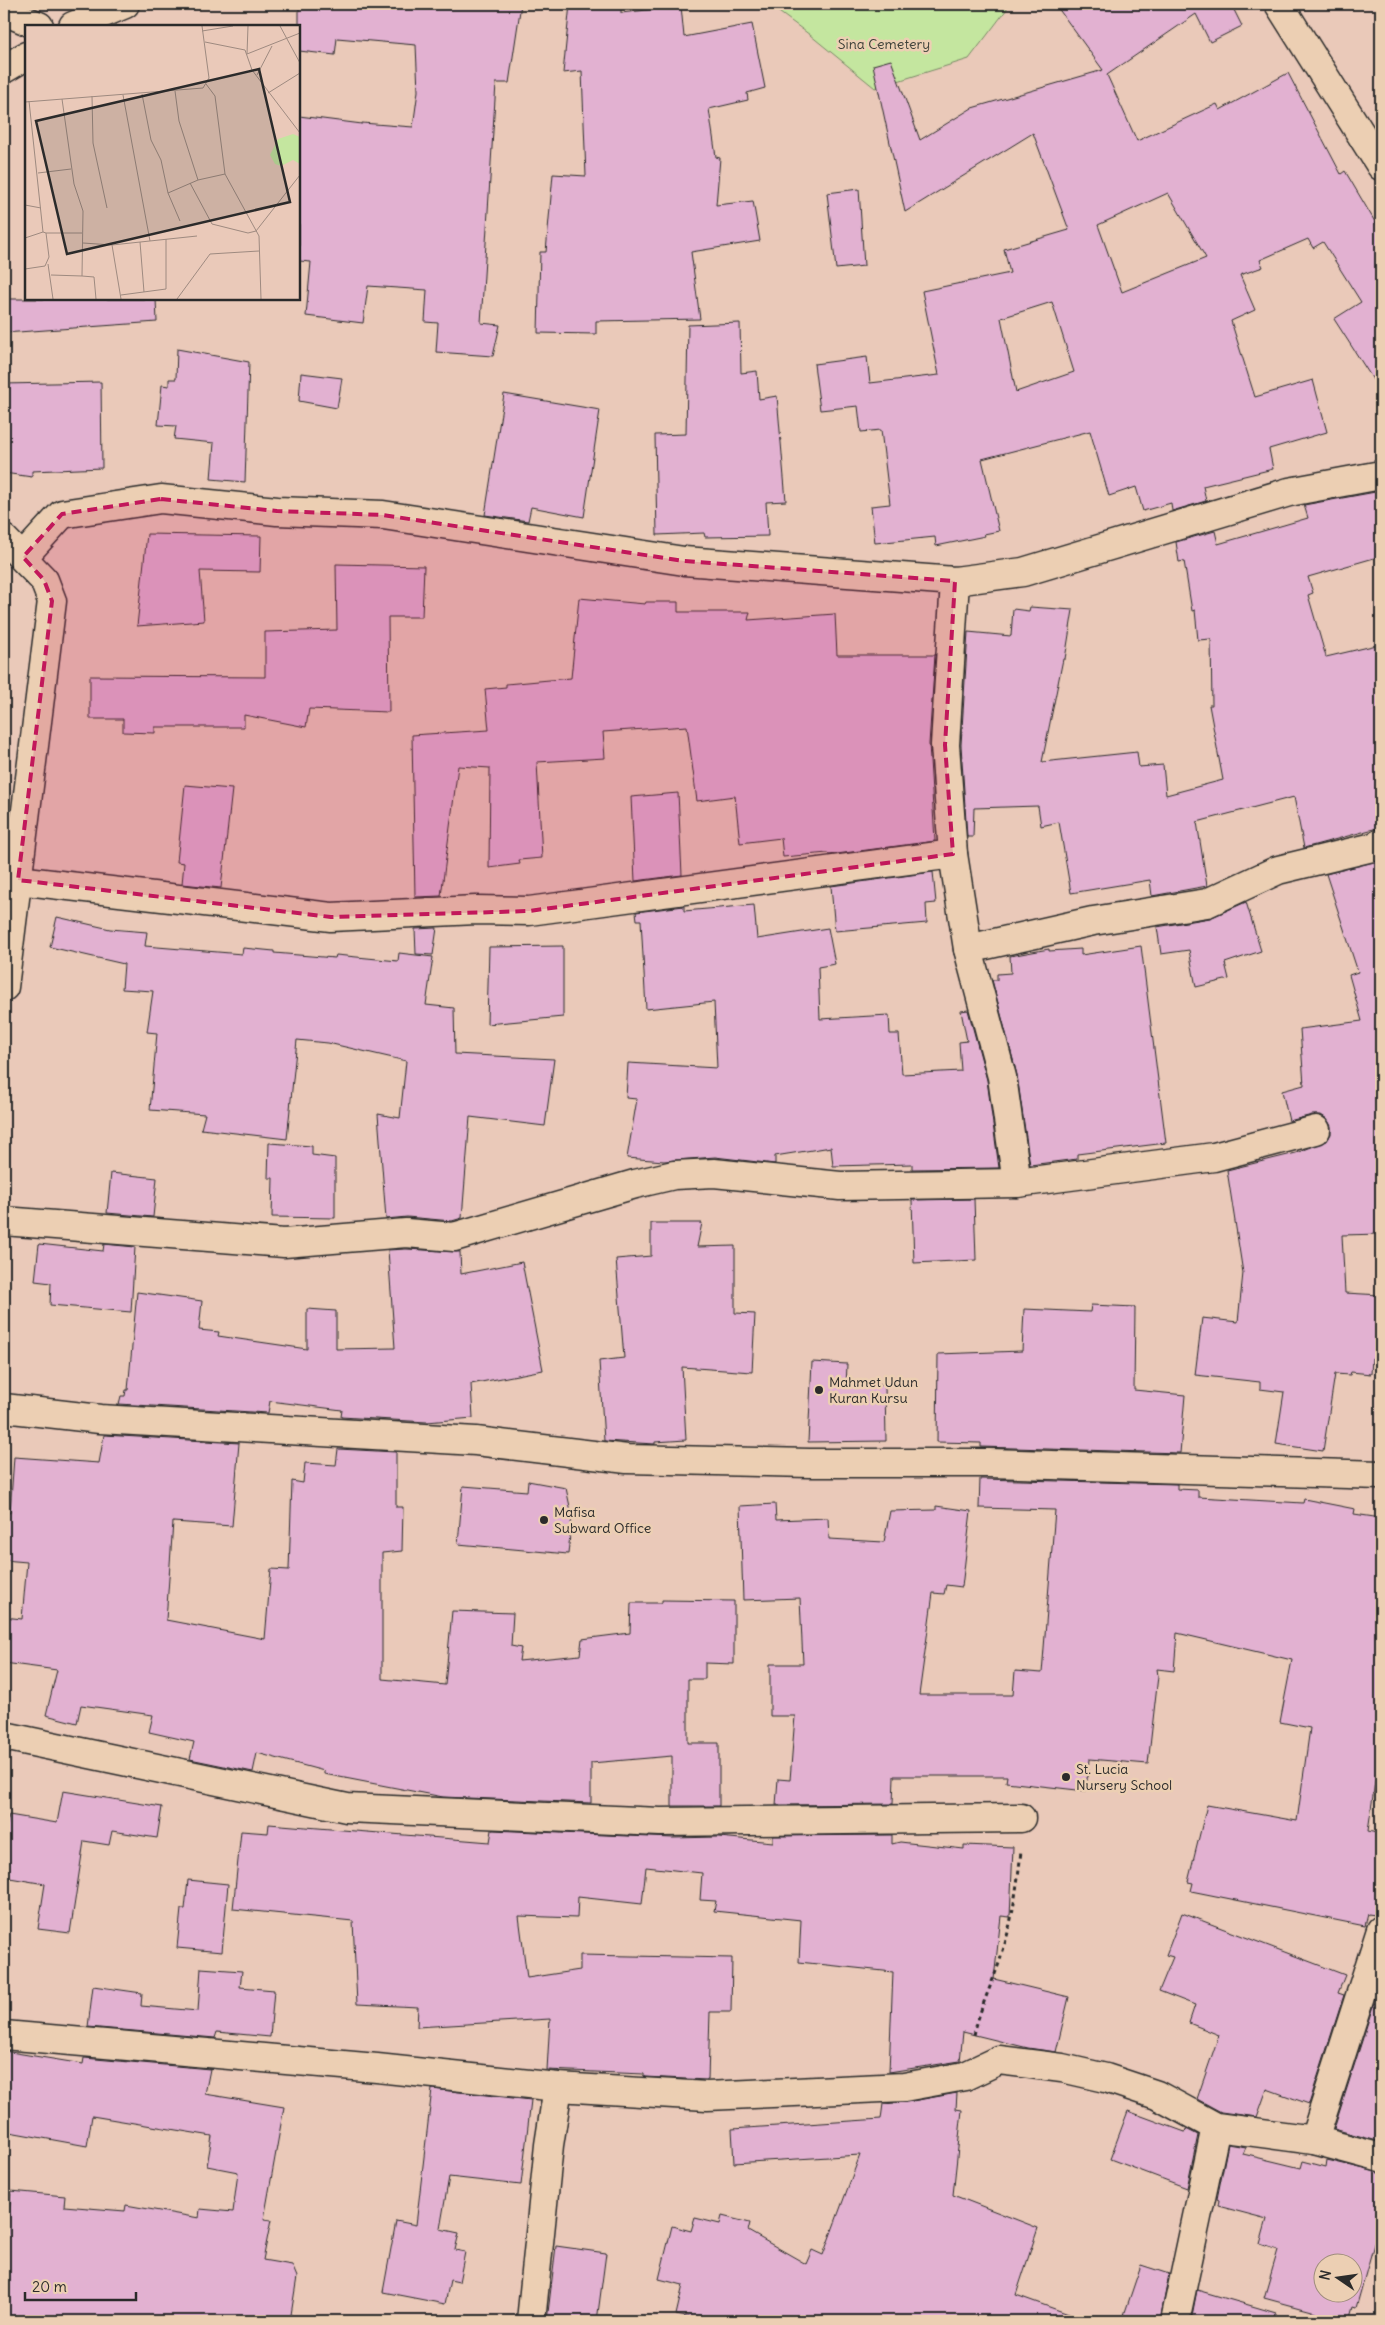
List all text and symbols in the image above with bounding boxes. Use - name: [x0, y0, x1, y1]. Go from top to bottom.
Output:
- inset map: [25, 25, 300, 300]
- park label: Sina Cemetery: [838, 35, 930, 53]
- place label: Mahmet Udun Kuran Kursu: [829, 1373, 918, 1407]
- marker: Mahmet Udun Kuran Kursu: [813, 1384, 825, 1396]
- place label: Mafisa Subward Office: [554, 1503, 651, 1537]
- marker: Mafisa Subward Office: [538, 1514, 550, 1526]
- place label: St. Lucia Nursery School: [1076, 1760, 1172, 1794]
- marker: St. Lucia Nursery School: [1060, 1771, 1072, 1783]
- north arrow: [1312, 2252, 1362, 2302]
- text: N: [1315, 2268, 1335, 2282]
- scale bar: [25, 2270, 136, 2302]
- text: 20 m: [32, 2277, 67, 2296]

